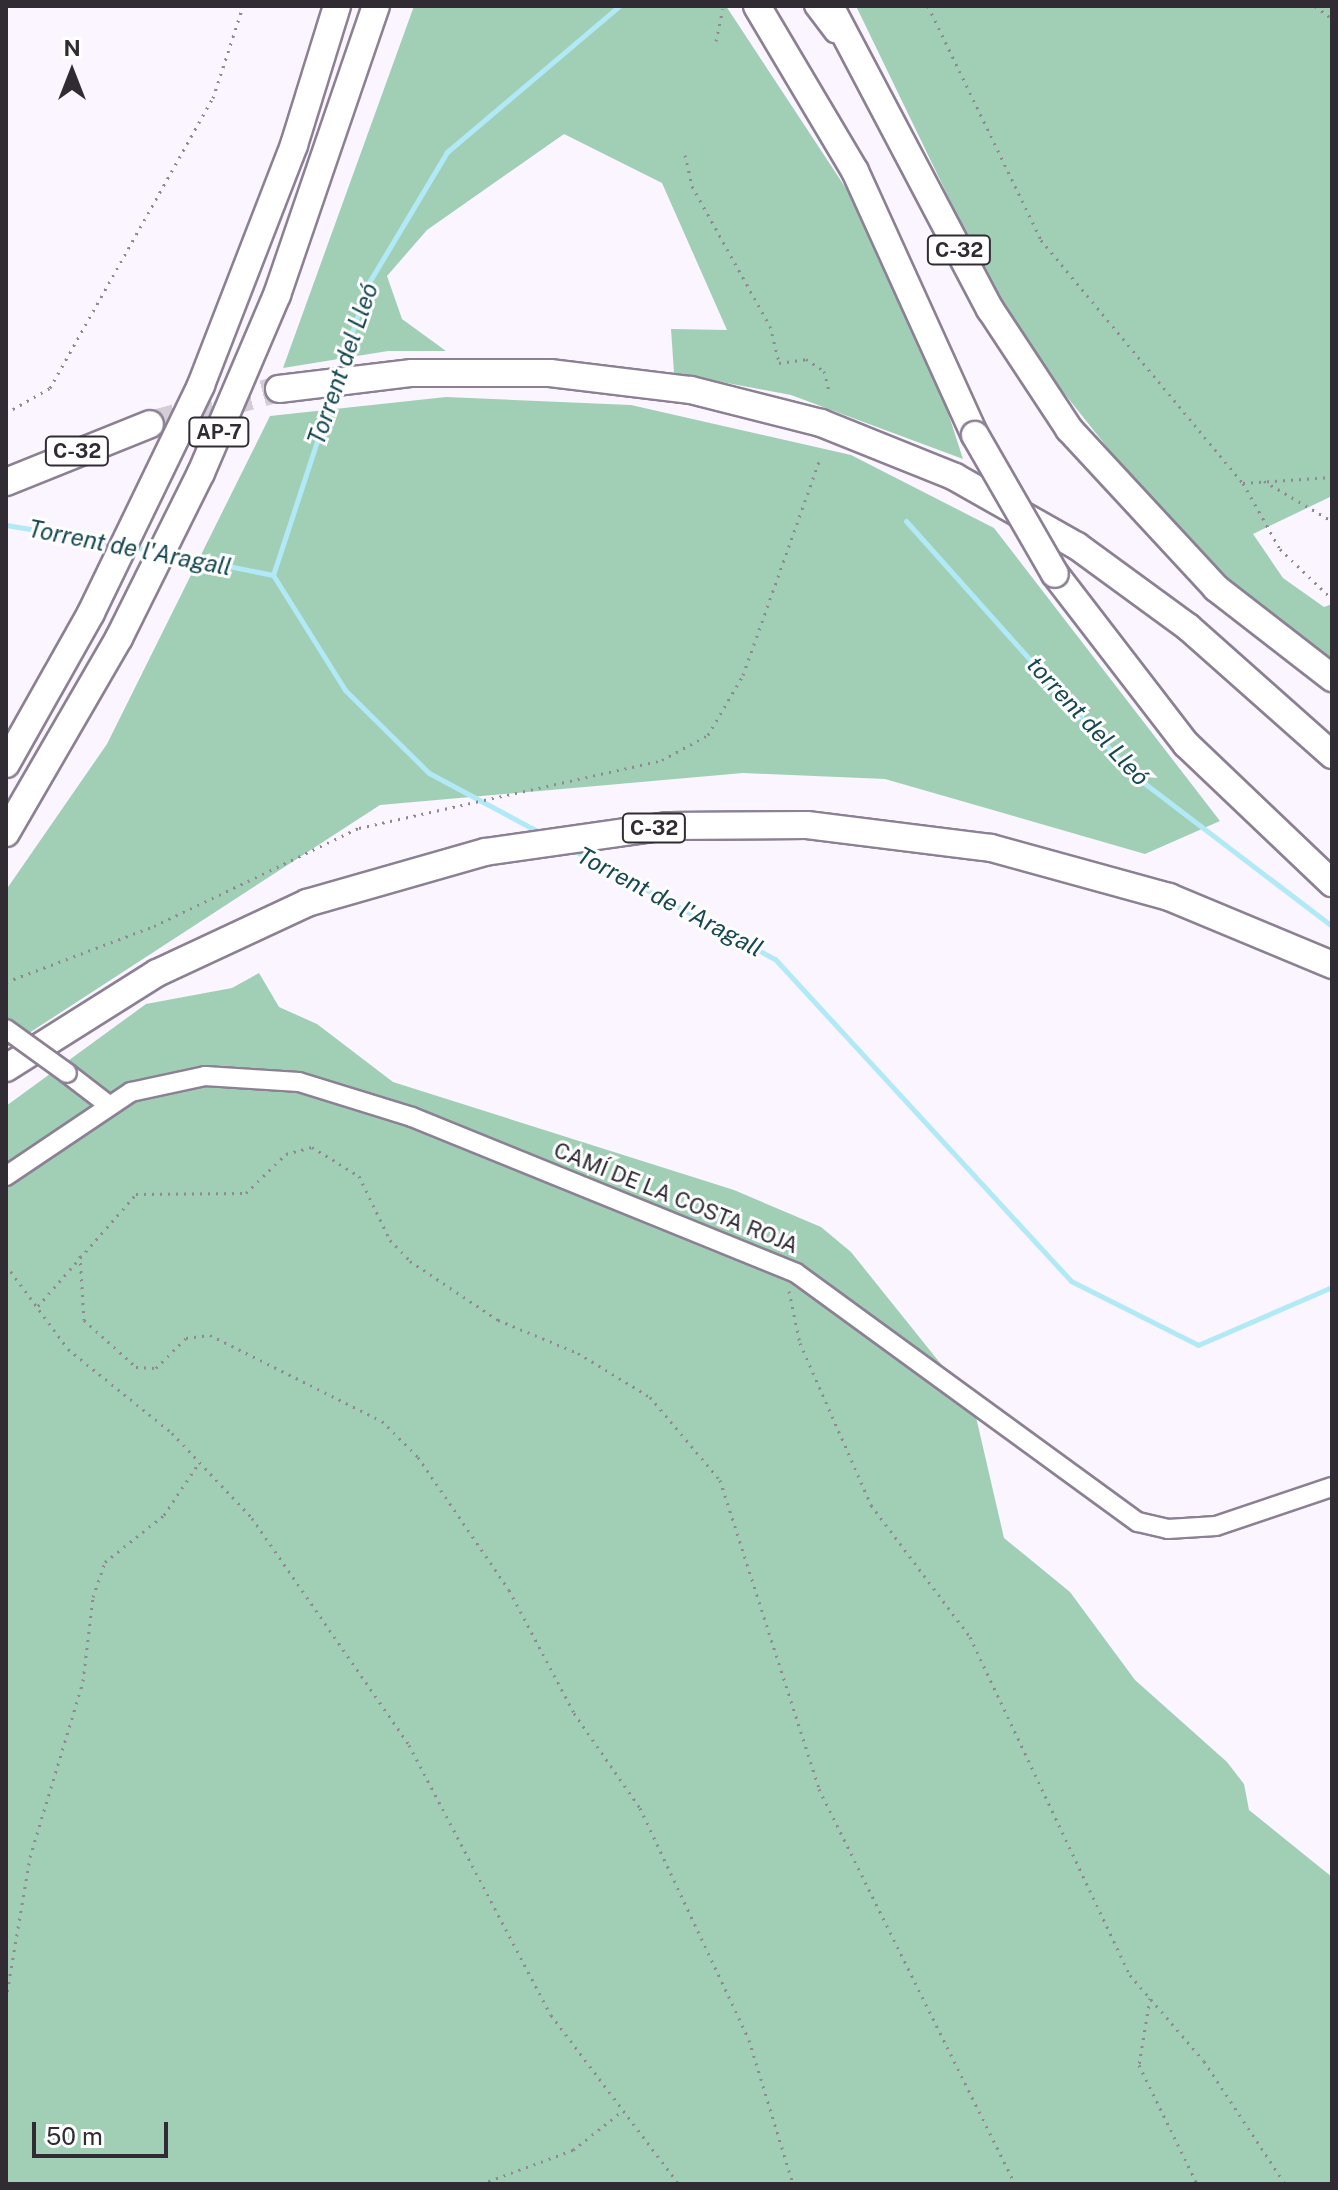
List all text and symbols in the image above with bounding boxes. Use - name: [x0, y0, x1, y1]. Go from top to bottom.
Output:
- north arrow: [32, 32, 112, 112]
- text: N: [63, 35, 81, 61]
- road number: C-32: [925, 234, 993, 266]
- water label: Torrent del Lleó: [302, 279, 384, 449]
- road number: AP-7: [187, 416, 251, 448]
- road number: C-32: [43, 435, 111, 467]
- water label: Torrent de l'Aragall: [26, 514, 234, 582]
- water label: torrent del Lleó: [1021, 650, 1155, 792]
- road number: C-32: [620, 812, 688, 844]
- water label: Torrent de l'Aragall: [572, 841, 768, 963]
- street label: CAMÍ DE LA COSTA ROJA: [550, 1137, 802, 1259]
- scale bar: [36, 2106, 172, 2156]
- text: 50 m: [46, 2122, 103, 2150]

